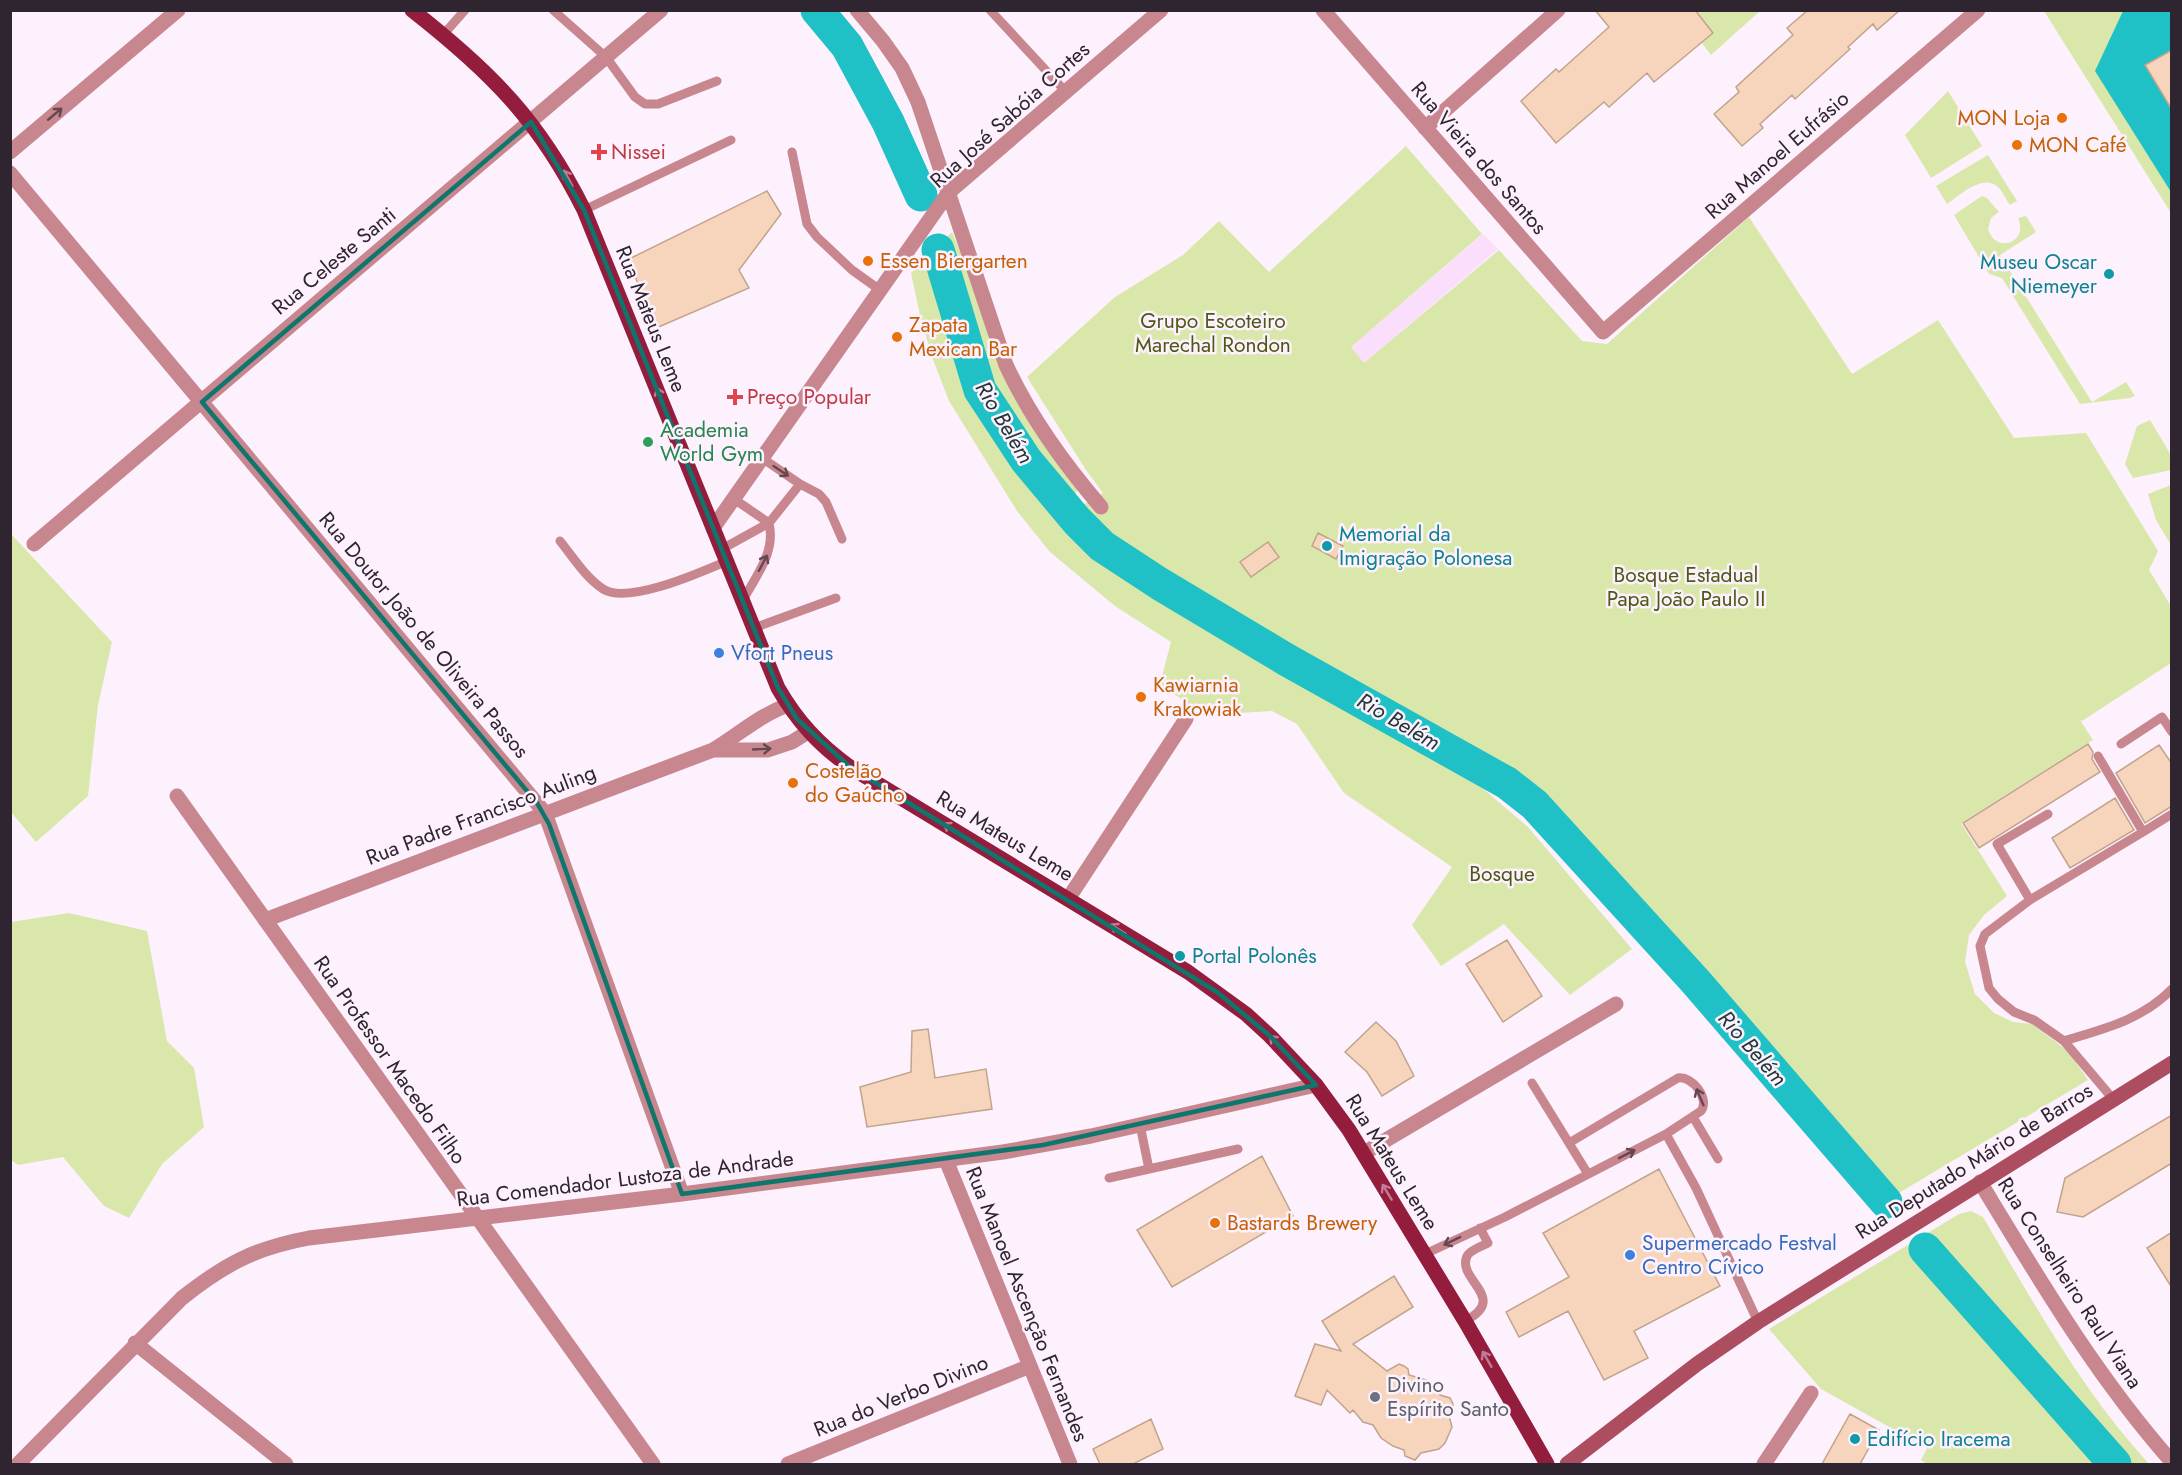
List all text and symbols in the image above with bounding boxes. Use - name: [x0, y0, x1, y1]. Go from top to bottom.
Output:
- street label: Rua José Sabóia Cortes: [924, 35, 1096, 195]
- street label: Rua Vieira dos Santos: [1404, 75, 1554, 241]
- street label: Rua Manoel Eufrásio: [1698, 84, 1856, 226]
- place label: MON Loja: [1958, 103, 2050, 133]
- one-way arrow: [47, 107, 62, 121]
- marker: MON Loja: [2055, 111, 2069, 125]
- place label: MON Café: [2029, 130, 2127, 160]
- place label: Nissei: [611, 137, 666, 167]
- marker: MON Café: [2010, 138, 2024, 152]
- marker: Nissei: [592, 145, 606, 159]
- one-way arrow: [561, 170, 573, 187]
- street label: Rua Celeste Santi: [265, 200, 403, 322]
- street label: Rua Mateus Leme: [608, 241, 694, 397]
- place label: Essen Biergarten: [880, 246, 1028, 276]
- place label: Museu Oscar Niemeyer: [1980, 247, 2098, 301]
- marker: Essen Biergarten: [861, 254, 875, 268]
- marker: Museu Oscar Niemeyer: [2102, 267, 2116, 281]
- park label: Grupo Escoteiro Marechal Rondon: [1135, 306, 1291, 360]
- place label: Zapata Mexican Bar: [909, 310, 1018, 364]
- marker: Zapata Mexican Bar: [890, 330, 904, 344]
- water label: Rio Belém: [968, 375, 1042, 469]
- place label: Preço Popular: [747, 382, 872, 412]
- one-way arrow: [654, 388, 665, 406]
- marker: Preço Popular: [728, 390, 742, 404]
- place label: Academia World Gym: [660, 415, 763, 469]
- marker: Academia World Gym: [641, 435, 655, 449]
- one-way arrow: [773, 465, 789, 477]
- street label: Rua Doutor João de Oliveira Passos: [312, 505, 536, 765]
- place label: Memorial da Imigração Polonesa: [1339, 519, 1512, 573]
- marker: Memorial da Imigração Polonesa: [1320, 539, 1334, 553]
- one-way arrow: [757, 555, 769, 572]
- park label: Bosque Estadual Papa João Paulo II: [1607, 560, 1765, 614]
- place label: Vfort Pneus: [731, 638, 833, 668]
- marker: Vfort Pneus: [712, 646, 726, 660]
- place label: Kawiarnia Krakowiak: [1153, 670, 1242, 724]
- water label: Rio Belém: [1351, 684, 1447, 758]
- marker: Kawiarnia Krakowiak: [1134, 690, 1148, 704]
- one-way arrow: [752, 744, 772, 755]
- place label: Costelão do Gaúcho: [805, 756, 905, 810]
- street label: Rua Padre Francisco Auling: [362, 757, 600, 873]
- marker: Costelão do Gaúcho: [786, 776, 800, 790]
- street label: Rua Mateus Leme: [931, 783, 1079, 889]
- one-way arrow: [943, 821, 960, 833]
- park label: Bosque: [1469, 859, 1535, 889]
- one-way arrow: [1110, 922, 1127, 934]
- place label: Portal Polonês: [1192, 941, 1317, 971]
- marker: Portal Polonês: [1173, 949, 1187, 963]
- street label: Rua Professor Macedo Filho: [306, 950, 474, 1170]
- water label: Rio Belém: [1711, 1003, 1795, 1093]
- one-way arrow: [1269, 1034, 1283, 1049]
- street label: Rua Deputado Mário de Barros: [1850, 1075, 2098, 1247]
- street label: Rua Mateus Leme: [1338, 1088, 1446, 1236]
- one-way arrow: [1694, 1088, 1705, 1106]
- street label: Rua Comendador Lustoza de Andrade: [455, 1143, 795, 1215]
- one-way arrow: [1618, 1148, 1636, 1159]
- street label: Rua Manoel Ascenção Fernandes: [958, 1162, 1096, 1446]
- street label: Rua Conselheiro Raul Viana: [1990, 1171, 2150, 1395]
- one-way arrow: [1381, 1184, 1393, 1201]
- place label: Bastards Brewery: [1227, 1208, 1378, 1238]
- marker: Bastards Brewery: [1208, 1216, 1222, 1230]
- place label: Supermercado Festval Centro Cívico: [1642, 1228, 1837, 1282]
- one-way arrow: [1444, 1236, 1462, 1248]
- marker: Supermercado Festval Centro Cívico: [1623, 1248, 1637, 1262]
- street label: Rua do Verbo Divino: [809, 1347, 993, 1445]
- one-way arrow: [1481, 1351, 1493, 1368]
- place label: Divino Espírito Santo: [1387, 1370, 1509, 1424]
- marker: Divino Espírito Santo: [1368, 1390, 1382, 1404]
- place label: Edifício Iracema: [1867, 1424, 2011, 1454]
- marker: Edifício Iracema: [1848, 1432, 1862, 1446]

